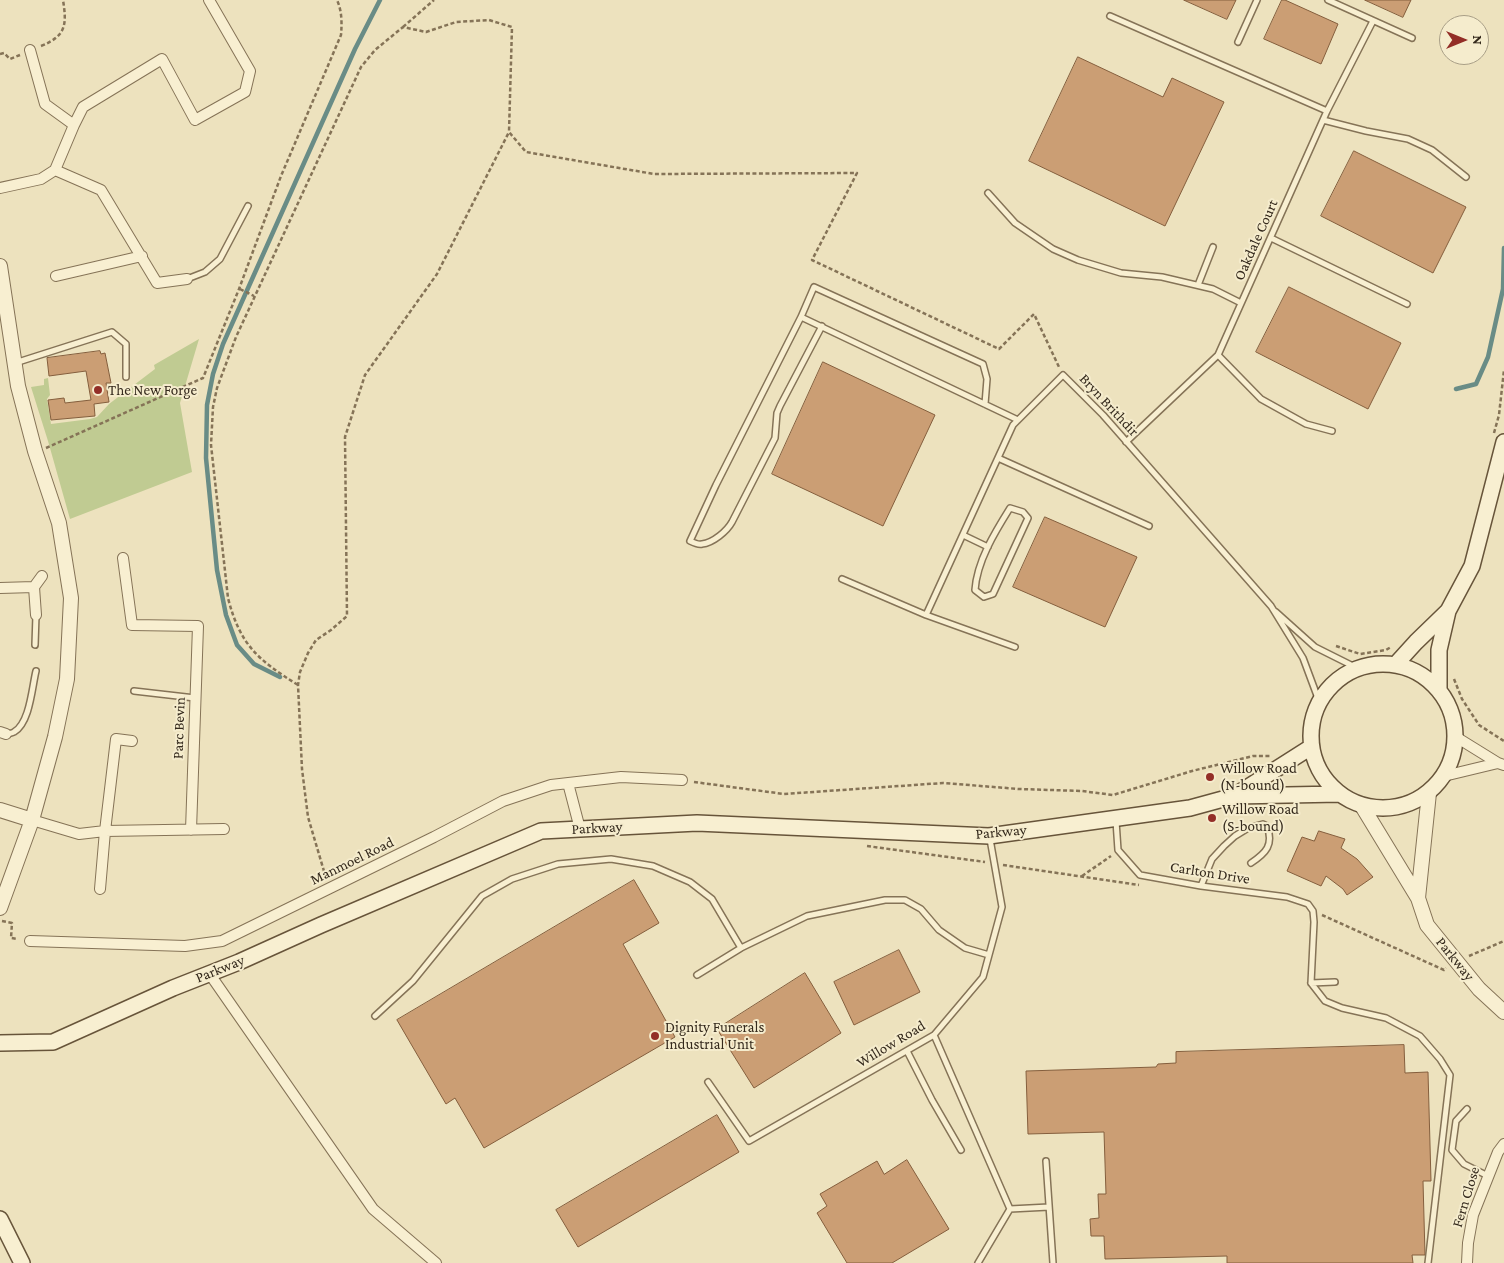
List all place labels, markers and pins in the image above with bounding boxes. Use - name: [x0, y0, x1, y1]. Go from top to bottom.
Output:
- place label: The New Forge: [108, 381, 197, 399]
- marker: The New Forge: [92, 384, 104, 396]
- place label: Willow Road (N-bound): [1220, 759, 1297, 794]
- marker: Willow Road (N-bound): [1204, 771, 1216, 783]
- place label: Willow Road (S-bound): [1222, 800, 1299, 835]
- marker: Willow Road (S-bound): [1206, 812, 1218, 824]
- place label: Dignity Funerals Industrial Unit: [665, 1018, 764, 1053]
- marker: Dignity Funerals Industrial Unit: [649, 1030, 661, 1042]

